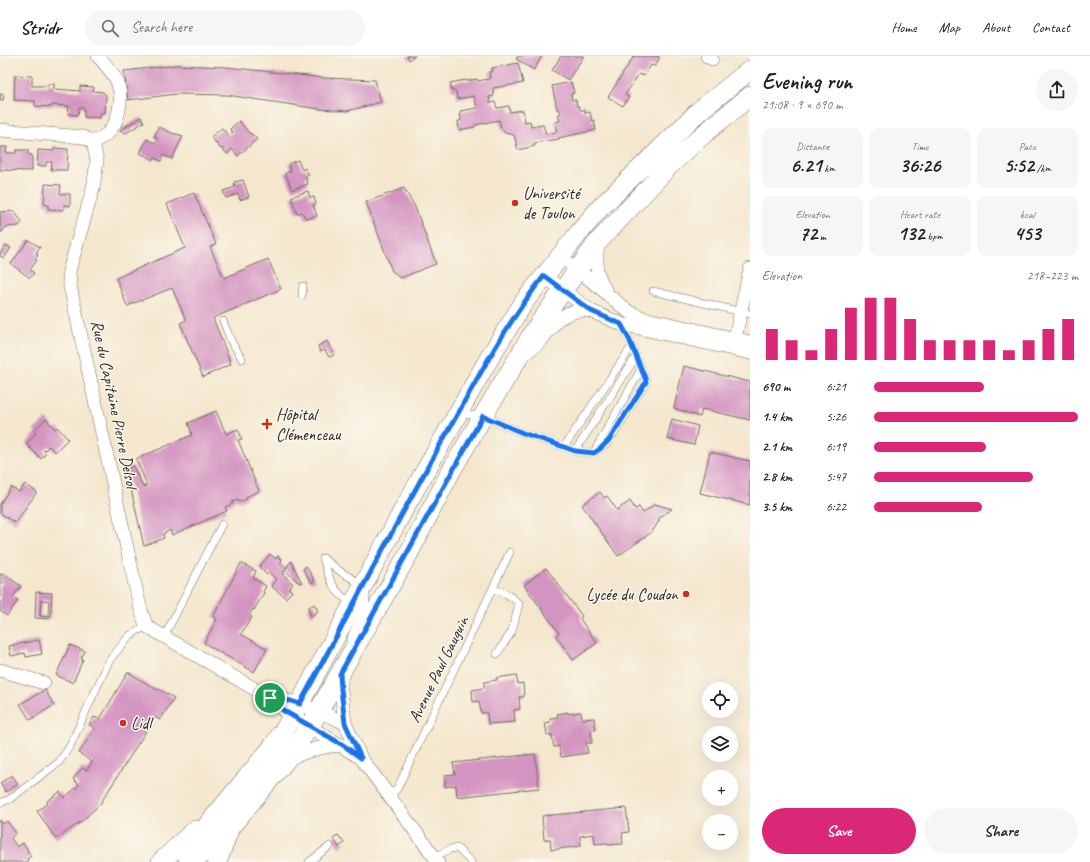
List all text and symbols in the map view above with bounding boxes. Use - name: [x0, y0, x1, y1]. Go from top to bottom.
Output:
- search box: [85, 10, 365, 46]
- text: Stridr: [20, 16, 61, 40]
- icon: search: [99, 17, 121, 39]
- text: Search here: [131, 18, 192, 37]
- text: Home: [891, 19, 917, 36]
- text: Map: [939, 19, 960, 36]
- text: About: [982, 19, 1010, 36]
- text: Contact: [1032, 19, 1070, 36]
- text: Evening run: [762, 68, 852, 96]
- button: share: [1036, 69, 1078, 111]
- text: 21:08 · 9 × 690 m: [762, 97, 843, 113]
- text: Distance: [796, 139, 829, 153]
- text: Time: [912, 139, 928, 153]
- text: Pace: [1019, 139, 1036, 153]
- text: 6.21: [790, 153, 822, 178]
- text: 36:26: [900, 153, 940, 178]
- text: 5:52: [1004, 153, 1034, 178]
- text: km: [822, 161, 835, 175]
- text: /km: [1034, 161, 1051, 175]
- place label: Université de Toulon: [523, 183, 582, 224]
- marker: Université de Toulon: [510, 198, 520, 208]
- text: Elevation: [796, 207, 830, 221]
- text: Heart rate: [900, 207, 940, 221]
- text: kcal: [1020, 207, 1035, 221]
- text: 72: [799, 221, 817, 246]
- text: 132: [898, 221, 925, 246]
- text: 453: [1014, 221, 1041, 246]
- text: m: [817, 229, 826, 243]
- text: bpm: [925, 229, 942, 243]
- text: Elevation: [762, 268, 802, 284]
- text: 218–223 m: [1027, 268, 1078, 284]
- street label: Rue du Capitaine Pierre Delsol: [86, 318, 143, 493]
- text: 690 m: [762, 379, 790, 395]
- text: 6:21: [826, 379, 846, 395]
- place label: Hôpital Clémenceau: [276, 404, 342, 445]
- text: 1.4 km: [762, 409, 792, 425]
- text: 5:26: [826, 409, 846, 425]
- marker: Hôpital Clémenceau: [261, 418, 273, 430]
- text: 2.1 km: [762, 439, 792, 455]
- text: 6:19: [826, 439, 846, 455]
- text: 2.8 km: [762, 469, 792, 485]
- text: 5:47: [826, 469, 846, 485]
- text: 3.5 km: [762, 499, 792, 515]
- text: 6:22: [826, 499, 846, 515]
- place label: Lycée du Coudon: [586, 584, 679, 605]
- marker: Lycée du Coudon: [681, 589, 691, 599]
- street label: Avenue Paul Gauguin: [404, 611, 474, 726]
- pin: [253, 681, 287, 715]
- map controls: [702, 682, 738, 850]
- button: locate: [702, 682, 738, 718]
- icon: arrive: [259, 687, 281, 709]
- place label: Lidl: [131, 713, 154, 734]
- marker: Lidl: [118, 718, 128, 728]
- button: layers: [702, 726, 738, 762]
- button: +: [702, 770, 738, 806]
- button: Save: [762, 808, 916, 854]
- button: Share: [924, 808, 1078, 854]
- button: −: [702, 814, 738, 850]

